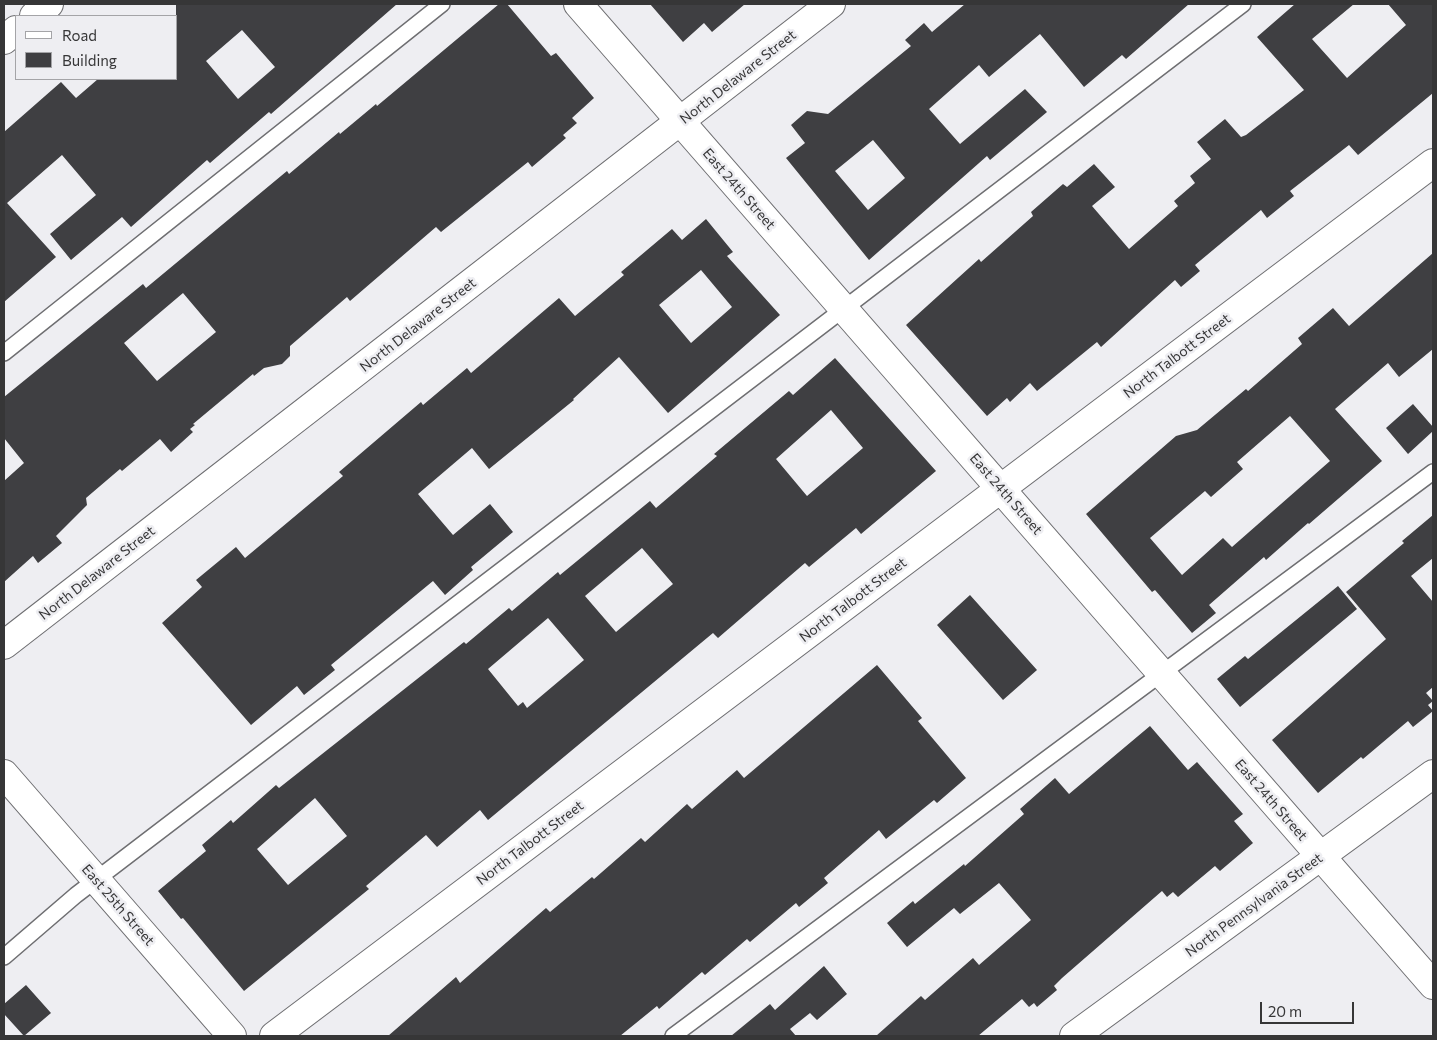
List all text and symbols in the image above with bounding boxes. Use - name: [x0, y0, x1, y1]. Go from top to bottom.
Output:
- legend: [15, 15, 178, 80]
- text: Road: [62, 26, 97, 44]
- street label: North Delaware Street: [677, 26, 799, 128]
- text: Building: [62, 51, 117, 69]
- street label: East 24th Street: [699, 145, 779, 233]
- street label: North Delaware Street: [357, 274, 479, 376]
- street label: North Talbott Street: [1120, 310, 1234, 402]
- street label: East 24th Street: [966, 450, 1046, 538]
- street label: North Delaware Street: [36, 522, 158, 624]
- street label: North Talbott Street: [796, 554, 910, 646]
- street label: East 24th Street: [1231, 756, 1311, 844]
- street label: North Talbott Street: [473, 797, 587, 889]
- street label: North Pennsylvania Street: [1182, 850, 1326, 960]
- street label: East 25th Street: [78, 861, 158, 949]
- scale bar: [1262, 992, 1356, 1024]
- text: 20 m: [1268, 1002, 1302, 1020]

